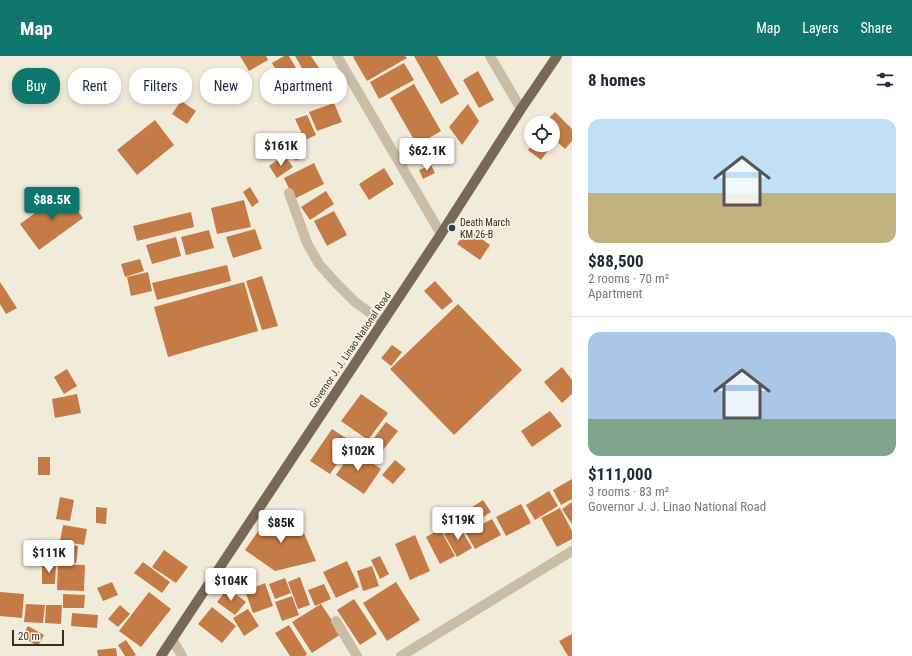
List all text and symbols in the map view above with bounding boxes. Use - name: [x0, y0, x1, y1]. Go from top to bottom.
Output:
- text: Map: [20, 17, 53, 40]
- text: Map: [756, 20, 780, 36]
- text: Layers: [802, 20, 839, 36]
- text: Share: [861, 20, 892, 36]
- chip: Buy: [12, 68, 60, 104]
- chip: Rent: [68, 68, 121, 104]
- chip: Filters: [129, 68, 192, 104]
- chip: New: [200, 68, 252, 104]
- chip: Apartment: [260, 68, 347, 104]
- icon: filters: [874, 69, 896, 91]
- text: 8 homes: [588, 70, 646, 90]
- map controls: [524, 116, 560, 152]
- button: locate: [524, 116, 560, 152]
- pin: $161K: [253, 133, 309, 167]
- text: $161K: [264, 138, 298, 153]
- pin: $62.1K: [394, 138, 460, 172]
- text: $62.1K: [408, 143, 446, 158]
- icon: home: [706, 145, 778, 217]
- pin: $88.5K: [19, 187, 85, 221]
- text: $88.5K: [33, 192, 71, 207]
- place label: Death March KM 26-B: [460, 217, 510, 240]
- marker: Death March KM 26-B: [447, 223, 457, 233]
- text: $88,500: [588, 251, 644, 271]
- text: 2 rooms · 70 m²: [588, 271, 669, 286]
- text: Apartment: [588, 286, 642, 301]
- street label: Governor J. J. Linao National Road: [307, 290, 393, 410]
- icon: home: [706, 358, 778, 430]
- pin: $102K: [330, 438, 386, 472]
- text: $102K: [341, 443, 375, 458]
- text: $111,000: [588, 464, 652, 484]
- text: 3 rooms · 83 m²: [588, 484, 669, 499]
- text: Governor J. J. Linao National Road: [588, 499, 766, 514]
- pin: $119K: [430, 507, 486, 541]
- pin: $85K: [257, 510, 305, 544]
- text: $119K: [441, 512, 475, 527]
- text: $85K: [268, 515, 294, 530]
- pin: $111K: [21, 540, 77, 574]
- text: $111K: [32, 545, 66, 560]
- pin: $104K: [203, 568, 259, 602]
- text: $104K: [214, 573, 248, 588]
- scale bar: [12, 628, 64, 647]
- text: 20 m: [18, 630, 40, 643]

